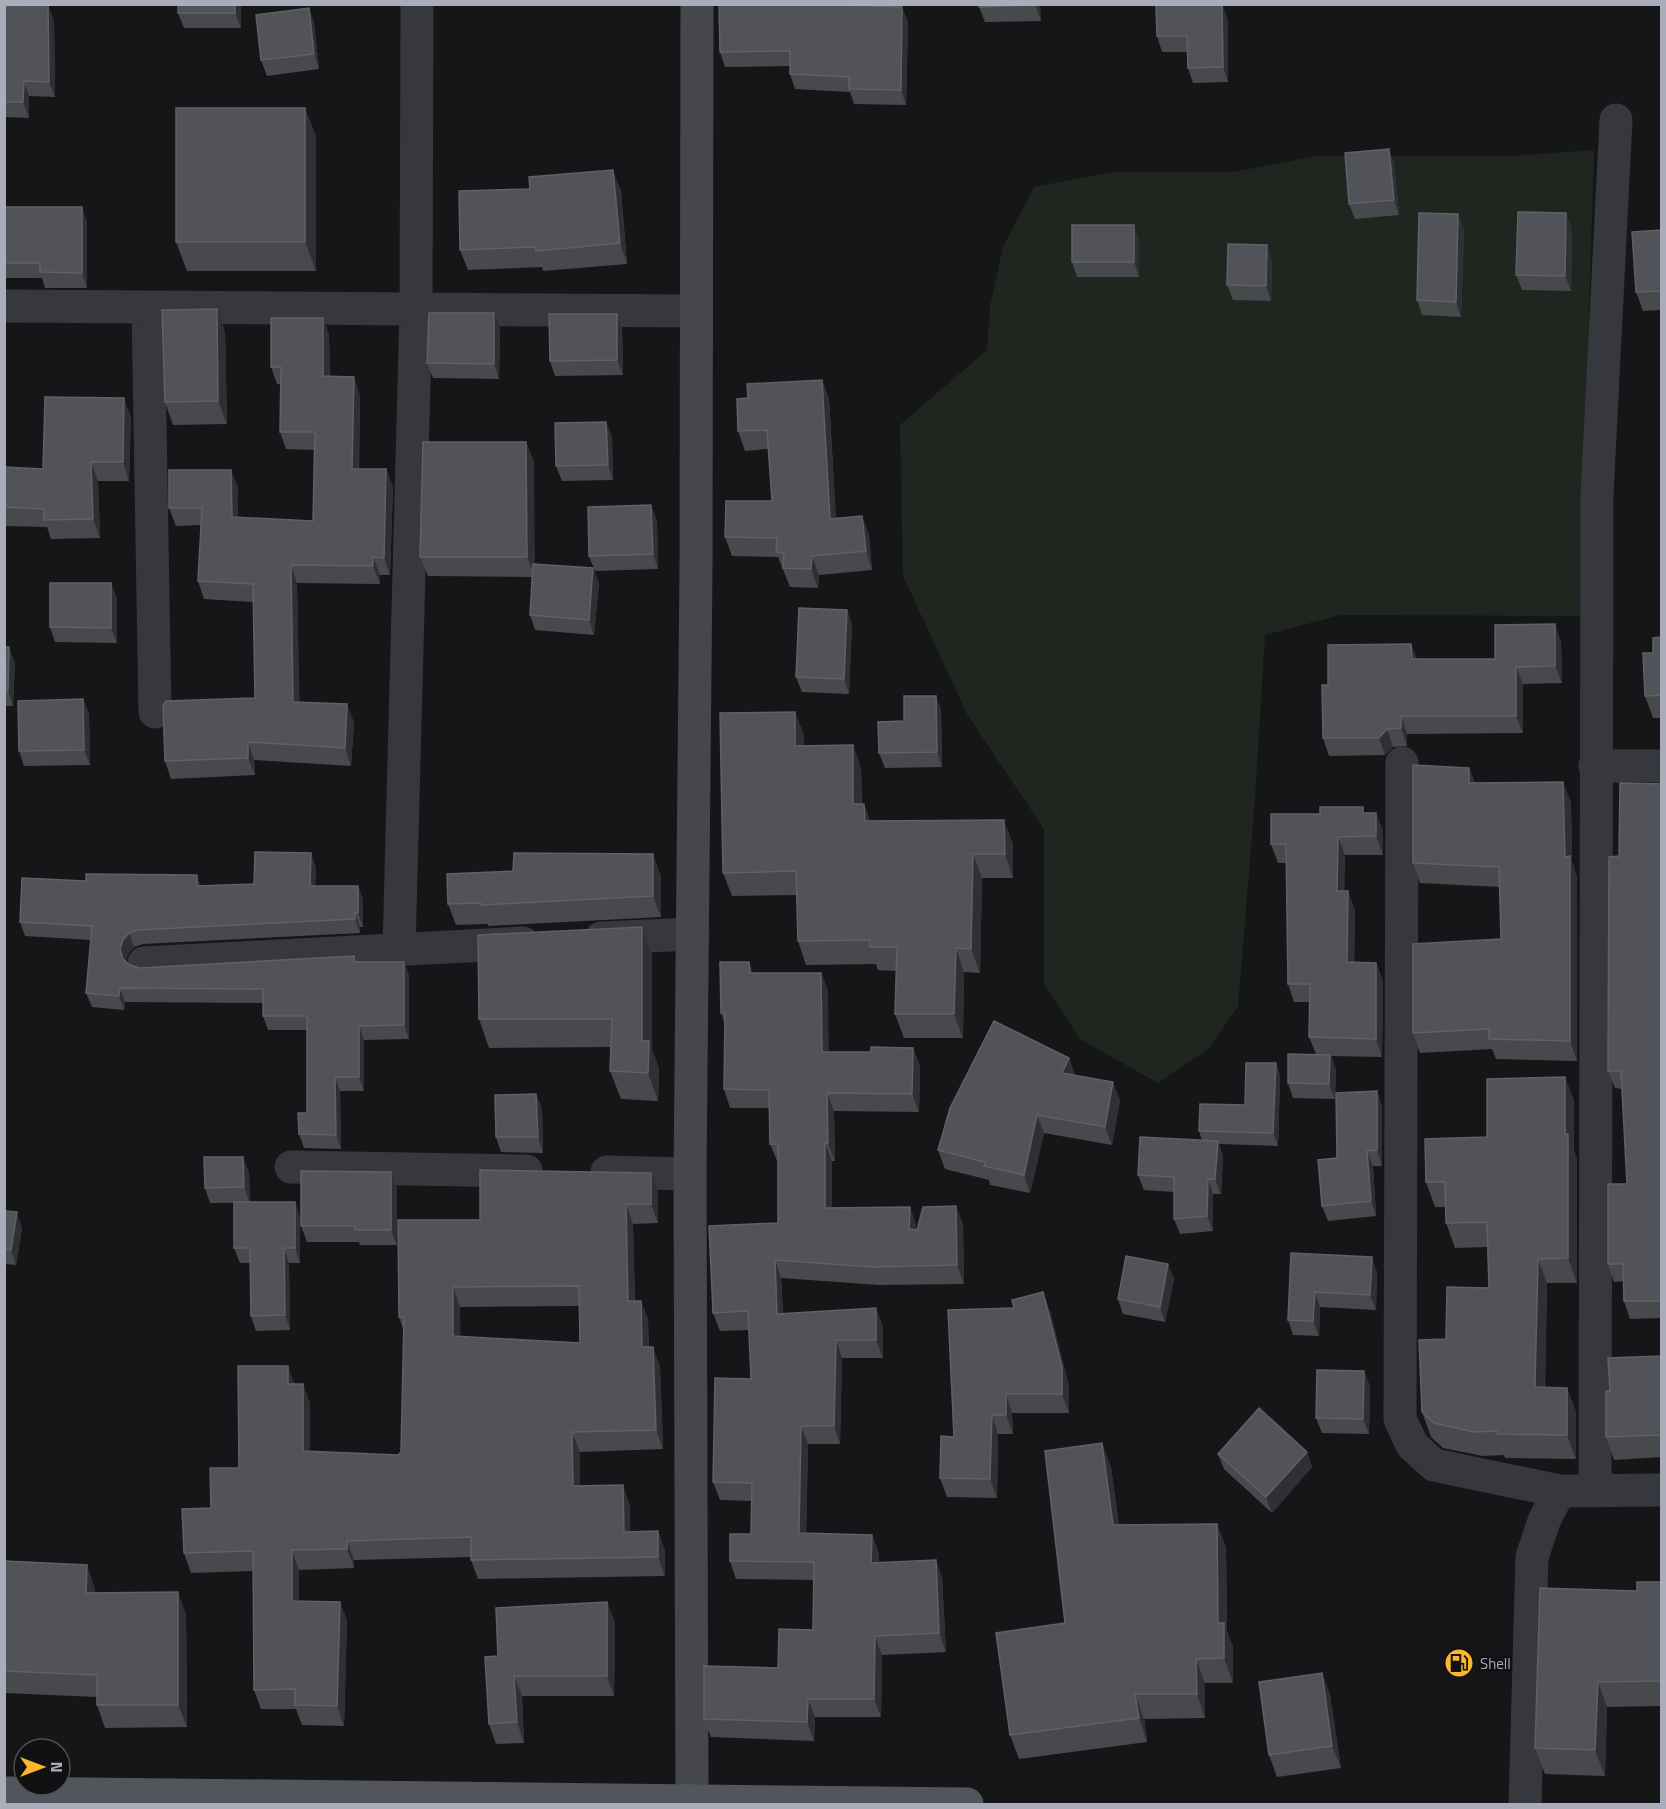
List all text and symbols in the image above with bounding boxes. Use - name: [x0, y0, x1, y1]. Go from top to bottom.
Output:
- fuel station icon: Shell: [1443, 1647, 1475, 1679]
- place label: Shell: [1480, 1652, 1511, 1675]
- north arrow: [12, 1737, 72, 1797]
- text: N: [45, 1761, 69, 1773]

